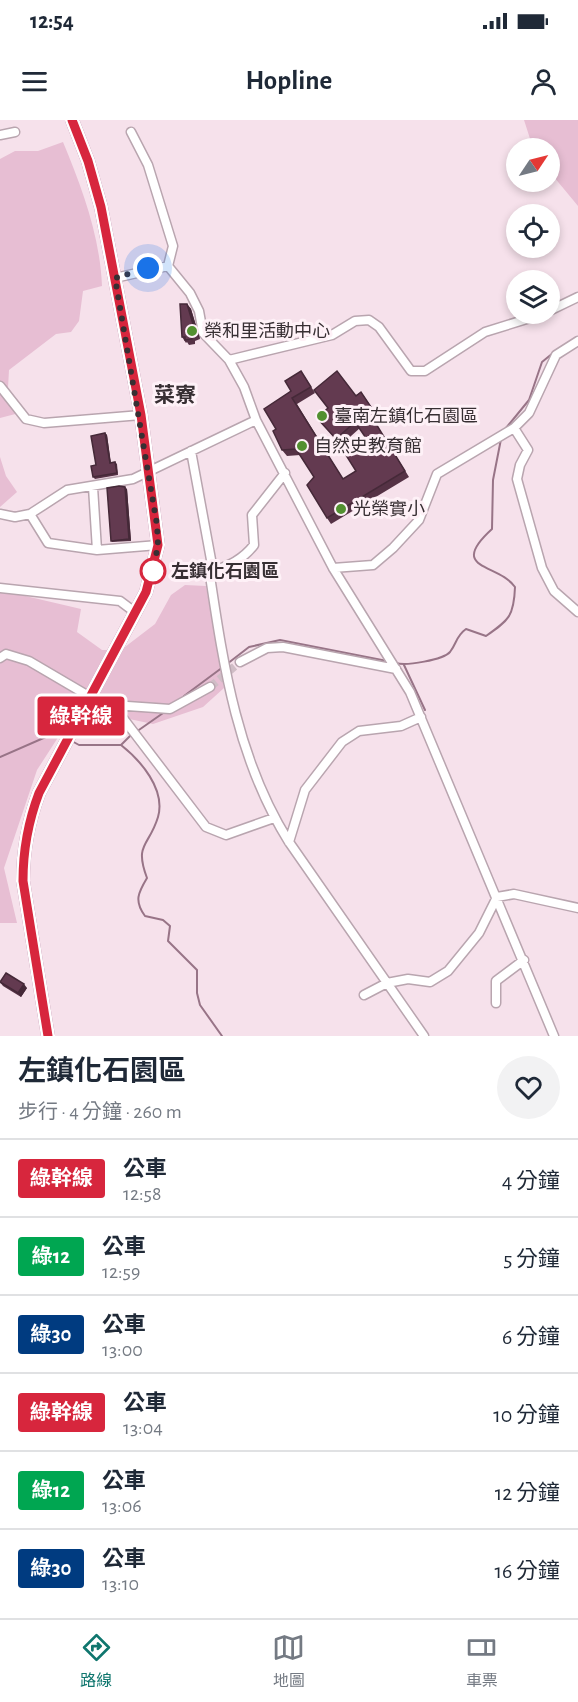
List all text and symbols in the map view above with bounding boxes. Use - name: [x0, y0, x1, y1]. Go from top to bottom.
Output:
- text: 12:54: [30, 10, 74, 32]
- icon: menu: [18, 65, 51, 98]
- icon: person: [527, 65, 560, 98]
- text: Hopline: [246, 67, 332, 94]
- north arrow: [506, 138, 560, 192]
- map controls: [506, 138, 560, 324]
- button: locate: [506, 204, 560, 258]
- your location: [133, 253, 163, 283]
- button: layers: [506, 270, 560, 324]
- place label: 榮和里活動中心: [204, 321, 330, 341]
- marker: 榮和里活動中心: [185, 324, 199, 338]
- district label: 菜寮: [154, 383, 196, 406]
- place label: 臺南左鎮化石園區: [334, 406, 478, 426]
- marker: 臺南左鎮化石園區: [315, 409, 329, 423]
- place label: 自然史教育館: [314, 436, 422, 456]
- marker: 自然史教育館: [295, 439, 309, 453]
- place label: 光榮實小: [353, 499, 425, 519]
- marker: 光榮實小: [334, 502, 348, 516]
- marker: 左鎮化石園區: [140, 558, 166, 584]
- place label: 左鎮化石園區: [171, 561, 279, 581]
- line badge: 綠幹線: [46, 696, 116, 736]
- text: 綠幹線: [50, 706, 113, 727]
- button: heart: [497, 1056, 560, 1119]
- text: 左鎮化石園區: [18, 1058, 186, 1086]
- text: 步行 · 4 分鐘 · 260 m: [18, 1102, 182, 1122]
- text: 公車: [123, 1158, 167, 1180]
- text: 綠幹線: [30, 1168, 93, 1189]
- text: 4 分鐘: [502, 1170, 560, 1192]
- text: 12:58: [123, 1184, 161, 1204]
- text: 公車: [102, 1236, 146, 1258]
- text: 綠12: [32, 1246, 70, 1267]
- text: 5 分鐘: [503, 1248, 560, 1270]
- text: 12:59: [102, 1262, 140, 1282]
- text: 公車: [102, 1314, 146, 1336]
- text: 綠30: [31, 1324, 72, 1345]
- text: 6 分鐘: [502, 1326, 560, 1348]
- text: 13:00: [102, 1340, 143, 1360]
- text: 公車: [123, 1392, 167, 1414]
- text: 綠幹線: [30, 1402, 93, 1423]
- text: 10 分鐘: [493, 1404, 560, 1426]
- text: 13:04: [123, 1418, 163, 1438]
- text: 公車: [102, 1470, 146, 1492]
- text: 綠12: [32, 1480, 70, 1501]
- text: 12 分鐘: [495, 1482, 560, 1504]
- text: 13:06: [102, 1496, 142, 1516]
- text: 公車: [102, 1548, 146, 1570]
- text: 綠30: [31, 1558, 72, 1579]
- text: 16 分鐘: [494, 1560, 560, 1582]
- text: 13:10: [102, 1574, 139, 1594]
- tab: 路線: [80, 1631, 113, 1691]
- tab: 地圖: [272, 1631, 305, 1691]
- tab: 車票: [465, 1631, 498, 1691]

